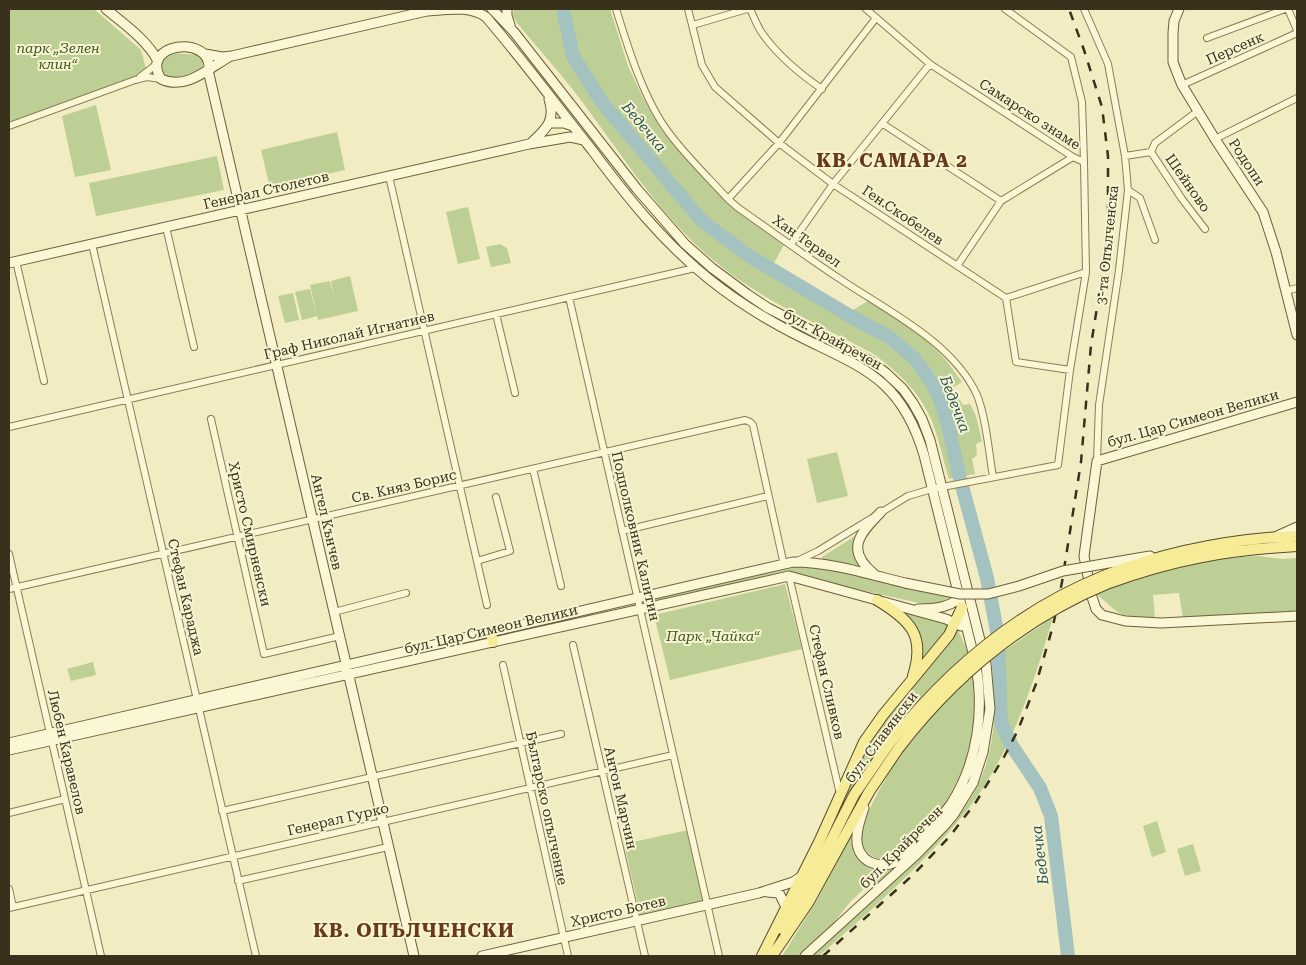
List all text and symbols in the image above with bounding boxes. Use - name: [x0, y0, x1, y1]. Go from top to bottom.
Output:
- street label: Персенк: [1204, 28, 1267, 68]
- park label: парк „Зелен клин“: [16, 40, 100, 72]
- street label: Самарско знаме: [976, 75, 1084, 153]
- water label: Бедечка: [617, 98, 670, 156]
- street label: Родопи: [1226, 135, 1268, 189]
- district label: КВ. САМАРА 2: [816, 149, 968, 172]
- street label: Шейново: [1162, 151, 1214, 215]
- street label: Генерал Столетов: [202, 168, 330, 212]
- street label: Ген.Скобелев: [859, 182, 947, 248]
- street label: 3-та Опълченска: [1093, 184, 1121, 305]
- street label: Хан Тервел: [770, 211, 844, 271]
- street label: бул. Крайречен: [781, 305, 885, 373]
- street label: Граф Николай Игнатиев: [262, 308, 436, 362]
- water label: Бедечка: [936, 372, 974, 435]
- street label: бул. Цар Симеон Велики: [1106, 386, 1280, 450]
- street label: Подполковник Калитин: [609, 450, 663, 622]
- street label: Христо Смирненски: [226, 460, 274, 608]
- street label: Св. Княз Борис: [350, 466, 458, 506]
- street label: Ангел Кънчев: [308, 472, 346, 572]
- street label: Стефан Караджа: [165, 537, 207, 657]
- street label: бул. Цар Симеон Велики: [403, 601, 579, 657]
- street label: Стефан Сливков: [806, 623, 848, 741]
- park label: Парк „Чайка“: [665, 628, 761, 644]
- street label: Любен Каравелов: [45, 688, 89, 816]
- street label: бул. Славянски: [842, 688, 920, 786]
- street label: Българско опълчение: [523, 730, 571, 887]
- street label: Антон Марчин: [601, 745, 641, 851]
- street label: Генерал Гурко: [286, 800, 390, 838]
- street label: бул. Крайречен: [856, 802, 946, 892]
- water label: Бедечка: [1027, 824, 1053, 887]
- street label: Христо Ботев: [569, 892, 667, 930]
- district label: КВ. ОПЪЛЧЕНСКИ: [313, 919, 515, 942]

